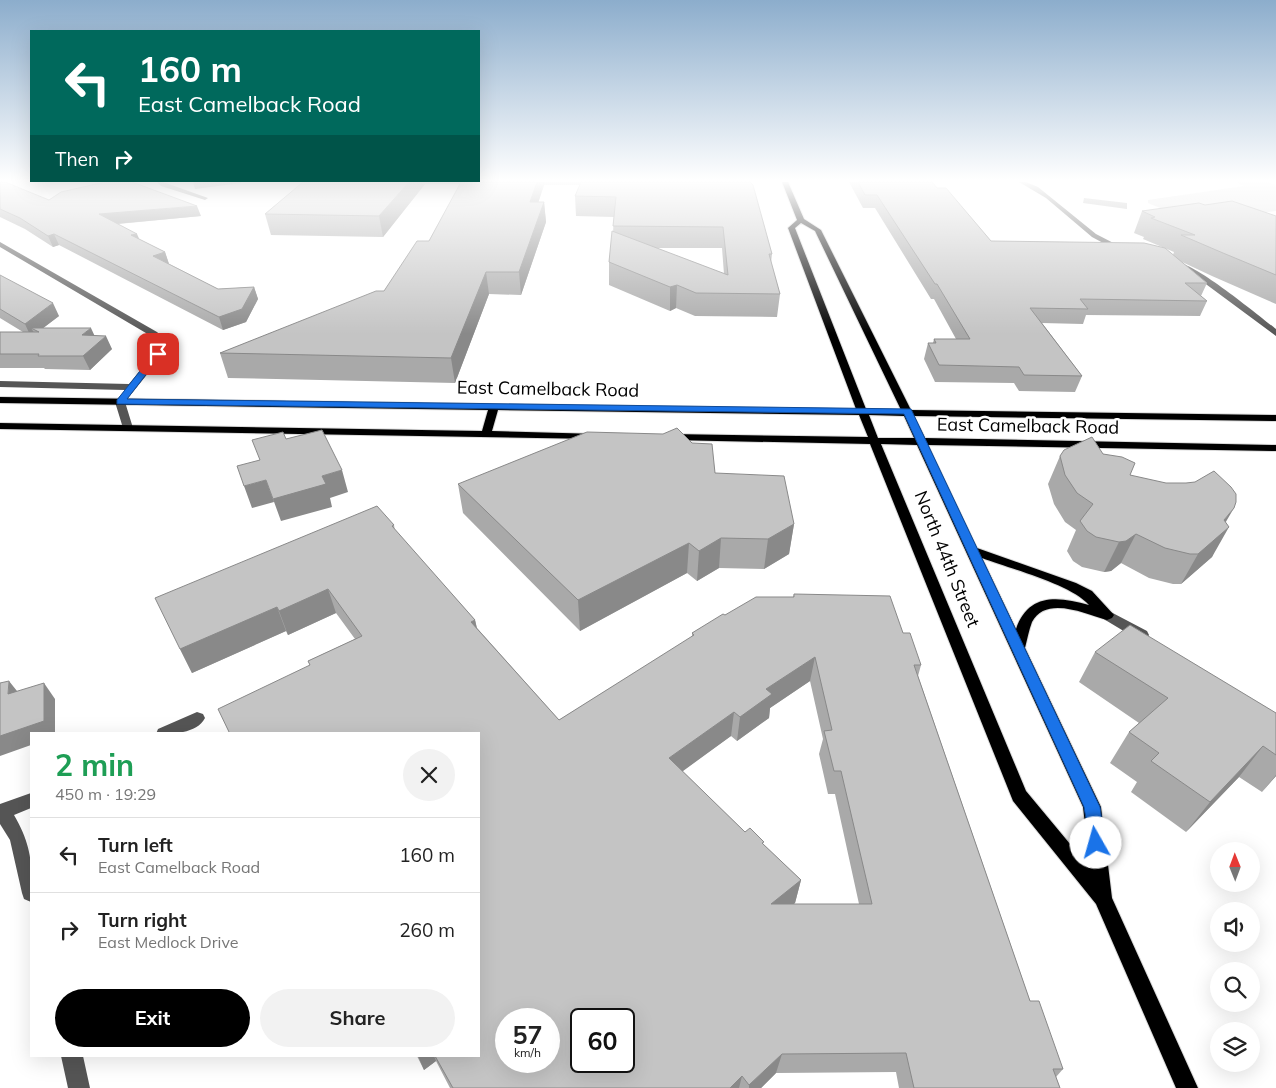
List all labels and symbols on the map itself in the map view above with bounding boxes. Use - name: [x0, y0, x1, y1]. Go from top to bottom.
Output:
- pin: [137, 333, 179, 375]
- street label: East Camelback Road: [457, 375, 639, 402]
- street label: East Camelback Road: [937, 412, 1119, 439]
- street label: North 44th Street: [910, 487, 985, 630]
- position arrow: [1069, 816, 1121, 868]
- north arrow: [1210, 842, 1260, 892]
- speed limit sign: 60: [570, 1008, 635, 1073]

